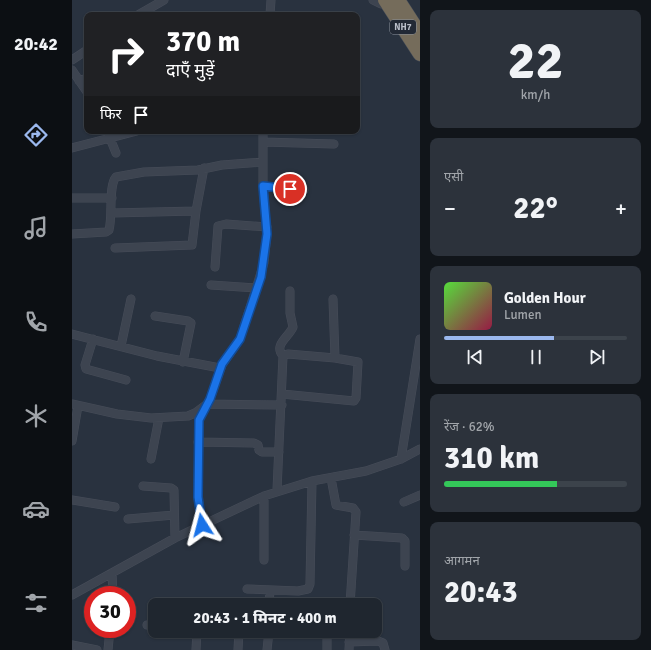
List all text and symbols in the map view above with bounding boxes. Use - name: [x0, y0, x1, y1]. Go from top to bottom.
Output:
- road number: NH7: [390, 20, 416, 34]
- text: 370 m: [166, 25, 240, 59]
- icon: right: [100, 28, 152, 80]
- text: 22: [507, 29, 564, 93]
- text: 20:42: [14, 33, 58, 55]
- text: दाएँ मुड़ें: [166, 59, 215, 81]
- text: km/h: [521, 87, 550, 103]
- icon: arrive: [130, 104, 152, 126]
- text: फिर: [100, 105, 122, 123]
- icon: directions: [22, 121, 50, 149]
- text: एसी: [444, 169, 463, 185]
- pin: [273, 172, 307, 206]
- icon: arrive: [279, 178, 301, 200]
- text: 22°: [513, 190, 558, 227]
- text: −: [444, 195, 456, 222]
- text: +: [615, 195, 627, 222]
- icon: music: [22, 214, 50, 242]
- text: Golden Hour: [504, 289, 586, 307]
- text: Lumen: [504, 307, 542, 323]
- icon: phone: [22, 308, 50, 336]
- icon: previous: [464, 346, 486, 368]
- icon: pause: [525, 346, 547, 368]
- icon: next: [586, 346, 608, 368]
- icon: climate: [22, 402, 50, 430]
- text: रेंज · 62%: [444, 419, 494, 435]
- text: 310 km: [444, 440, 539, 477]
- icon: car: [22, 495, 50, 523]
- position arrow: [181, 504, 223, 546]
- text: आगमन: [444, 553, 480, 569]
- text: 20:43: [444, 574, 518, 611]
- speed limit sign: 30: [84, 586, 136, 638]
- icon: filters: [22, 589, 50, 617]
- text: 20:43 · 1 मिनट · 400 m: [193, 609, 337, 627]

